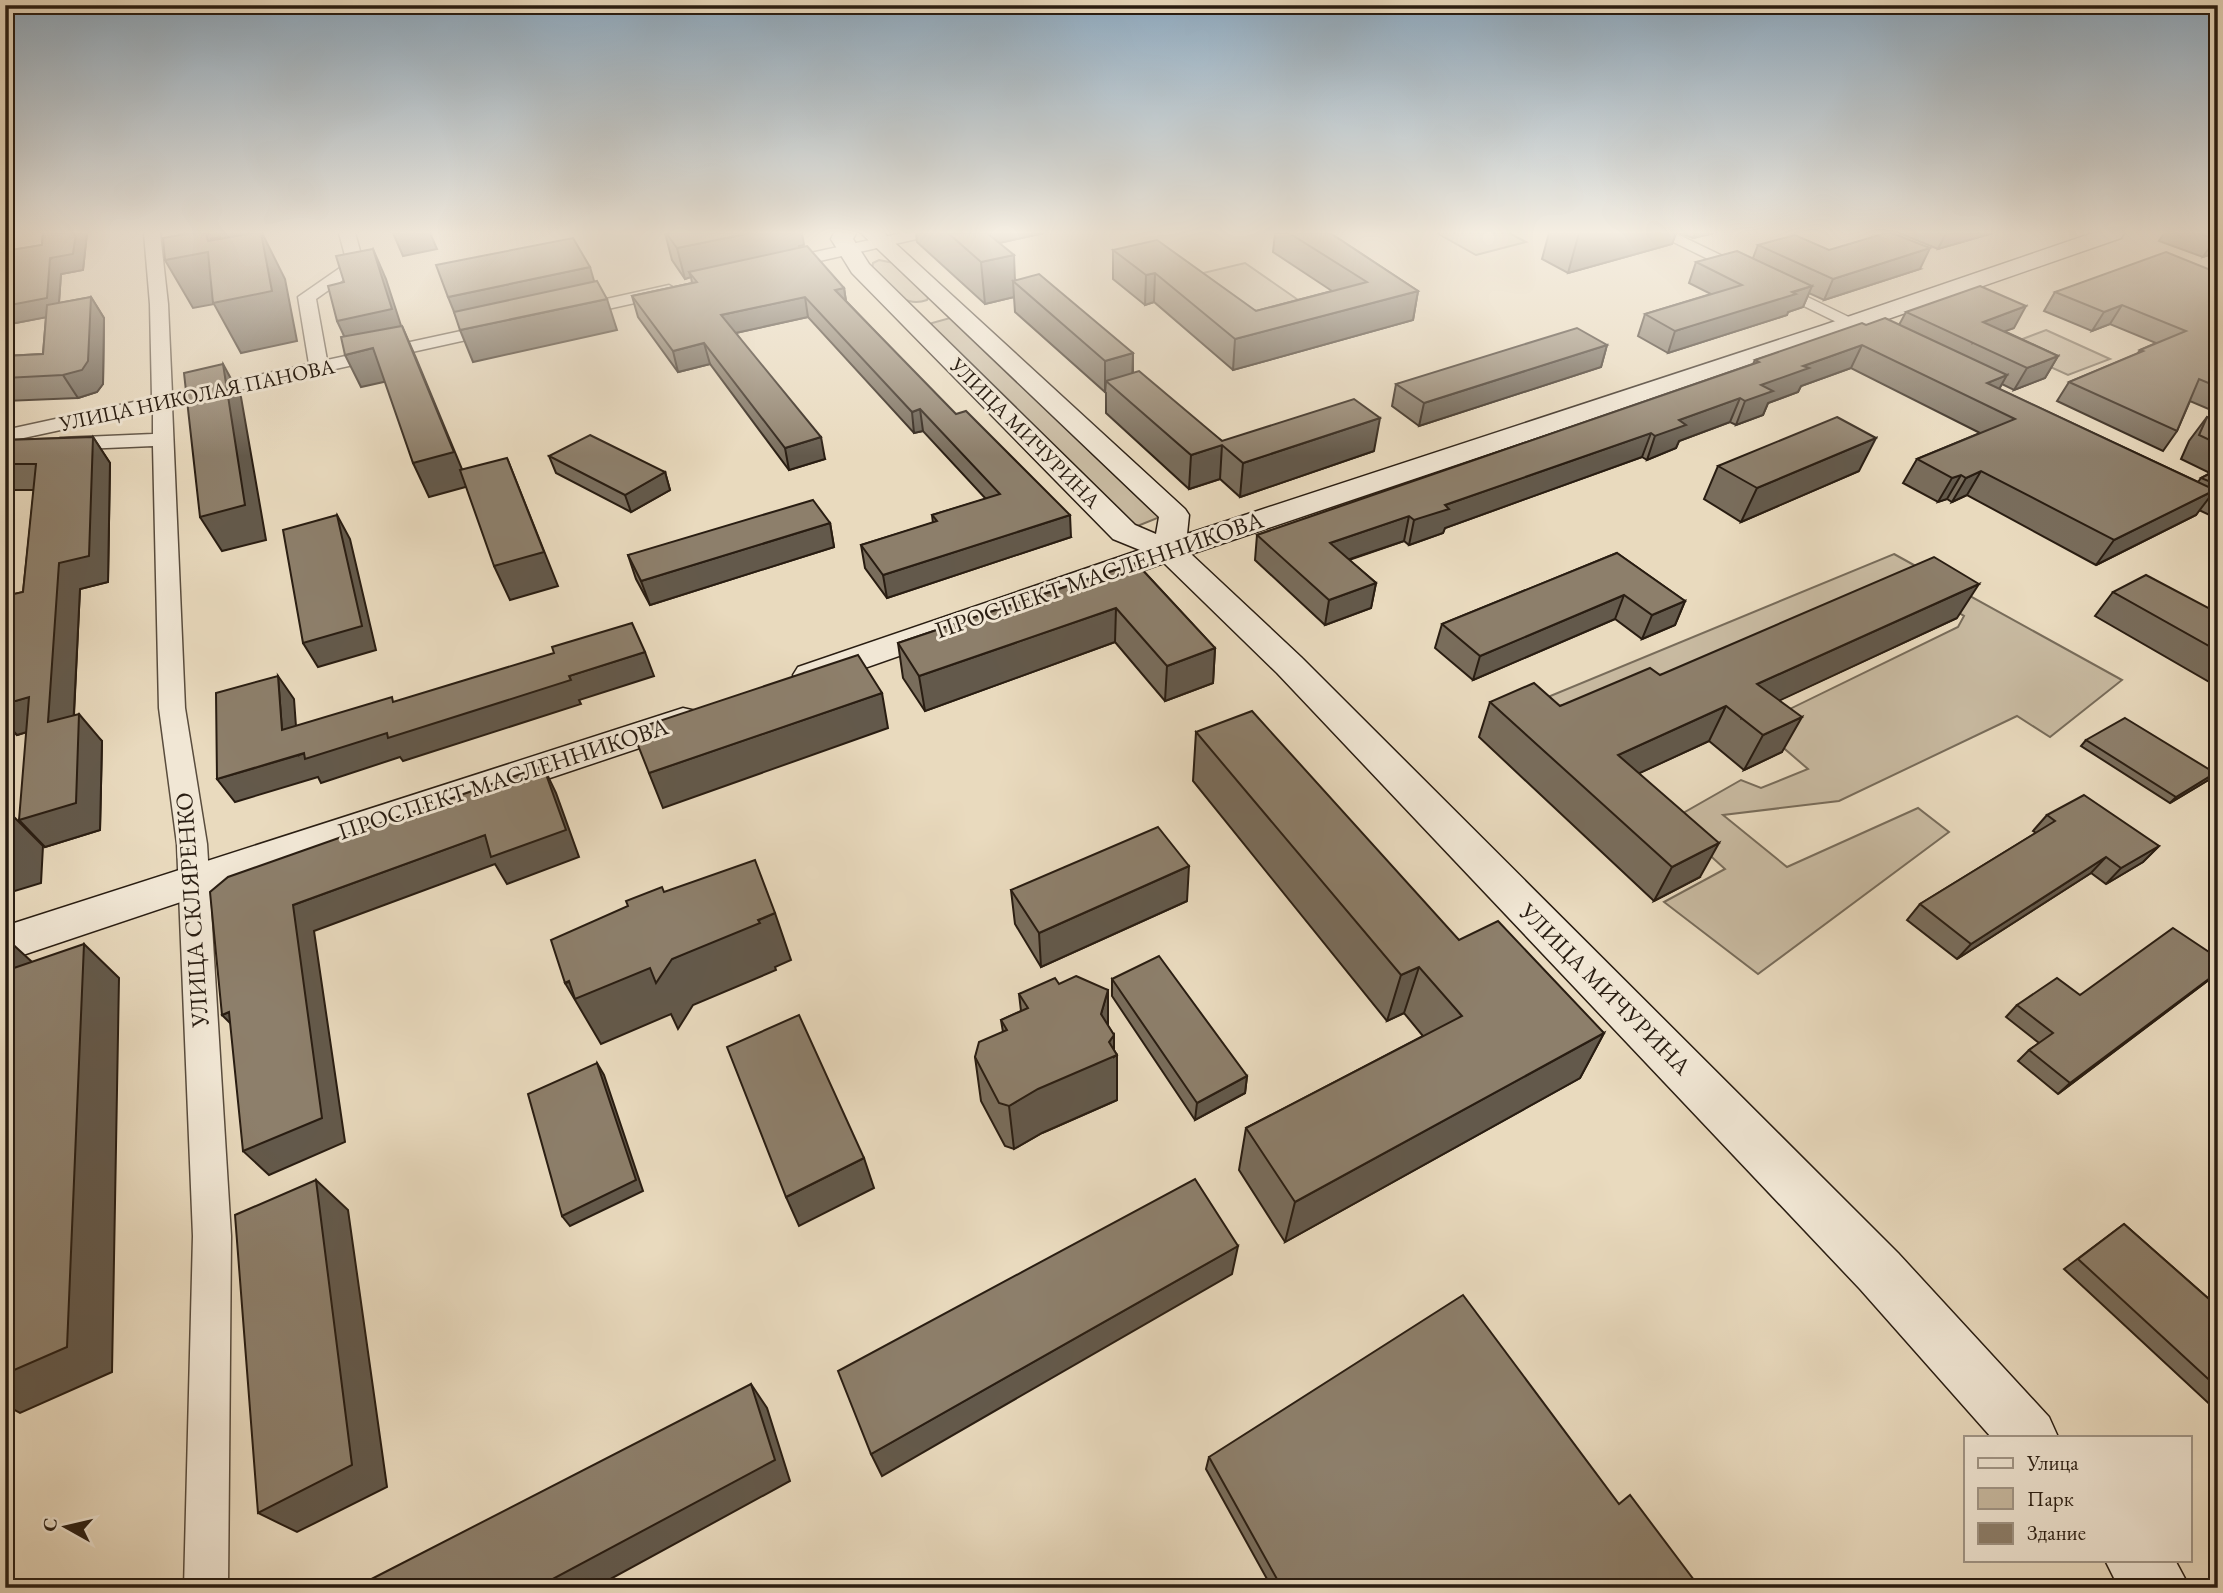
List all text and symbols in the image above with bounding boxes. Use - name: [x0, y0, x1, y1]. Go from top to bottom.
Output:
- street label: УЛИЦА МИЧУРИНА: [944, 351, 1107, 514]
- street label: УЛИЦА НИКОЛАЯ ПАНОВА: [56, 352, 337, 437]
- street label: ПРОСПЕКТ МАСЛЕННИКОВА: [930, 503, 1268, 645]
- street label: ПРОСПЕКТ МАСЛЕННИКОВА: [334, 710, 672, 847]
- street label: УЛИЦА СКЛЯРЕНКО: [168, 792, 215, 1030]
- street label: УЛИЦА МИЧУРИНА: [1512, 895, 1698, 1082]
- legend: [1964, 1436, 2192, 1562]
- text: Улица: [2026, 1449, 2079, 1476]
- text: Парк: [2027, 1485, 2074, 1512]
- north arrow: [32, 1492, 102, 1562]
- text: С: [36, 1516, 63, 1533]
- text: Здание: [2027, 1519, 2086, 1546]

